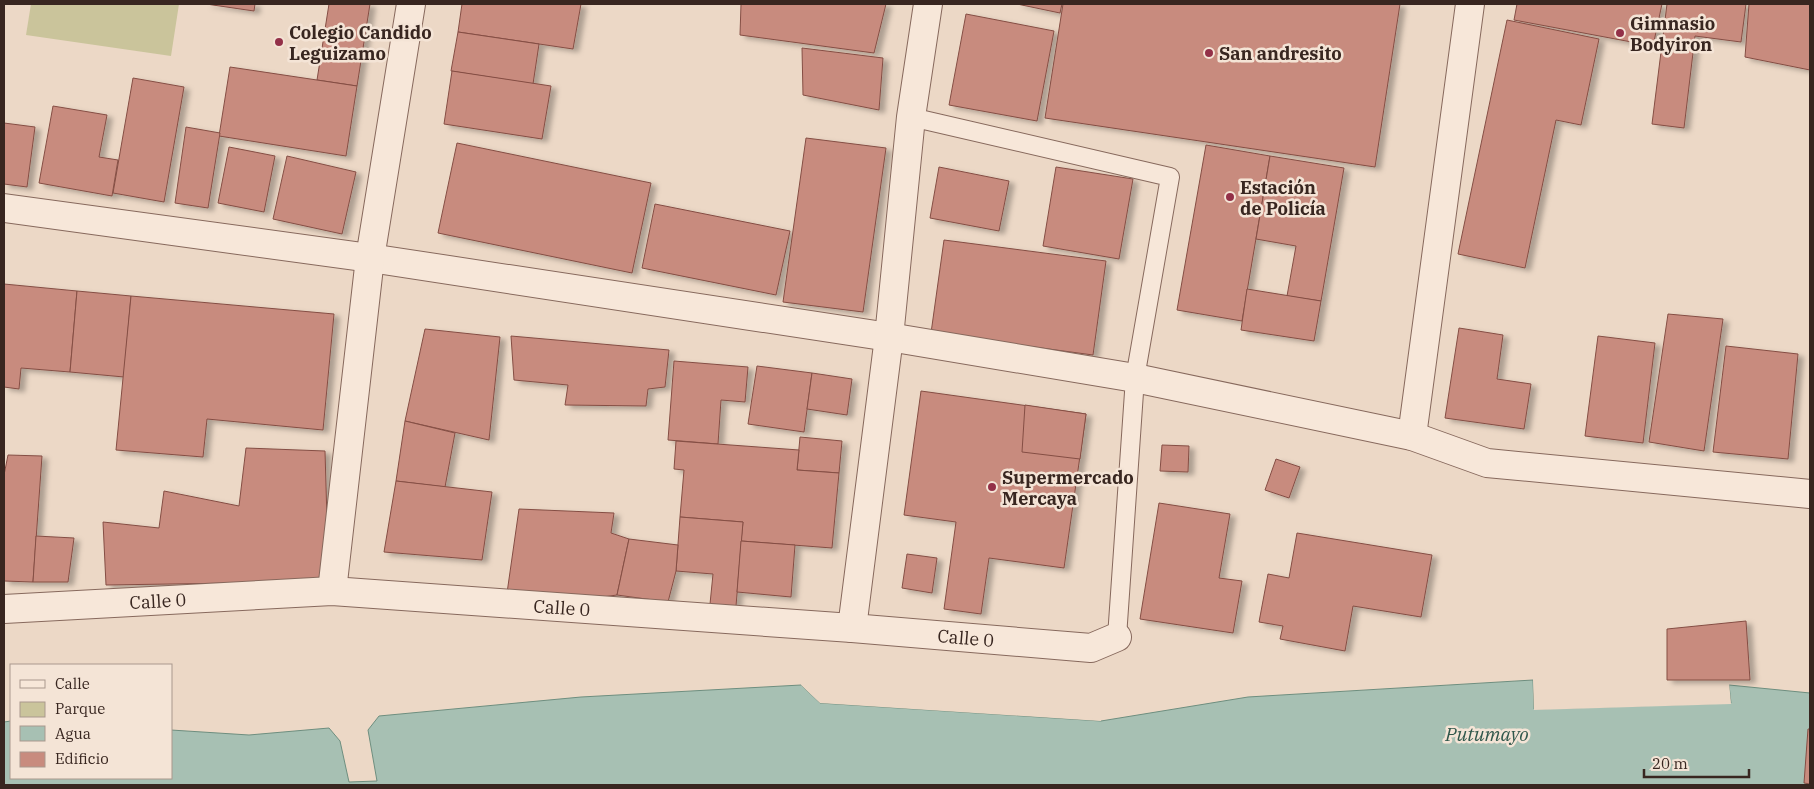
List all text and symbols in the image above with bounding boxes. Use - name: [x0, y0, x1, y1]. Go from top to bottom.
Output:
- place label: Gimnasio Bodyiron: [1630, 12, 1715, 56]
- place label: Colegio Candido Leguizamo: [289, 21, 432, 65]
- marker: Gimnasio Bodyiron: [1614, 27, 1626, 39]
- marker: Colegio Candido Leguizamo: [273, 36, 285, 48]
- place label: San andresito: [1219, 42, 1342, 65]
- marker: San andresito: [1203, 47, 1215, 59]
- place label: Estación de Policía: [1240, 176, 1326, 220]
- marker: Estación de Policía: [1224, 191, 1236, 203]
- place label: Supermercado Mercaya: [1002, 466, 1134, 510]
- marker: Supermercado Mercaya: [986, 481, 998, 493]
- street label: Calle 0: [129, 588, 187, 614]
- street label: Calle 0: [533, 594, 591, 621]
- street label: Calle 0: [937, 624, 995, 651]
- legend: [10, 664, 172, 779]
- text: Calle: [55, 674, 90, 693]
- text: Parque: [55, 699, 105, 718]
- water label: Putumayo: [1444, 722, 1529, 746]
- text: Agua: [55, 724, 91, 743]
- scale bar: [1644, 746, 1749, 778]
- text: Edificio: [55, 749, 109, 768]
- text: 20 m: [1652, 754, 1688, 773]

